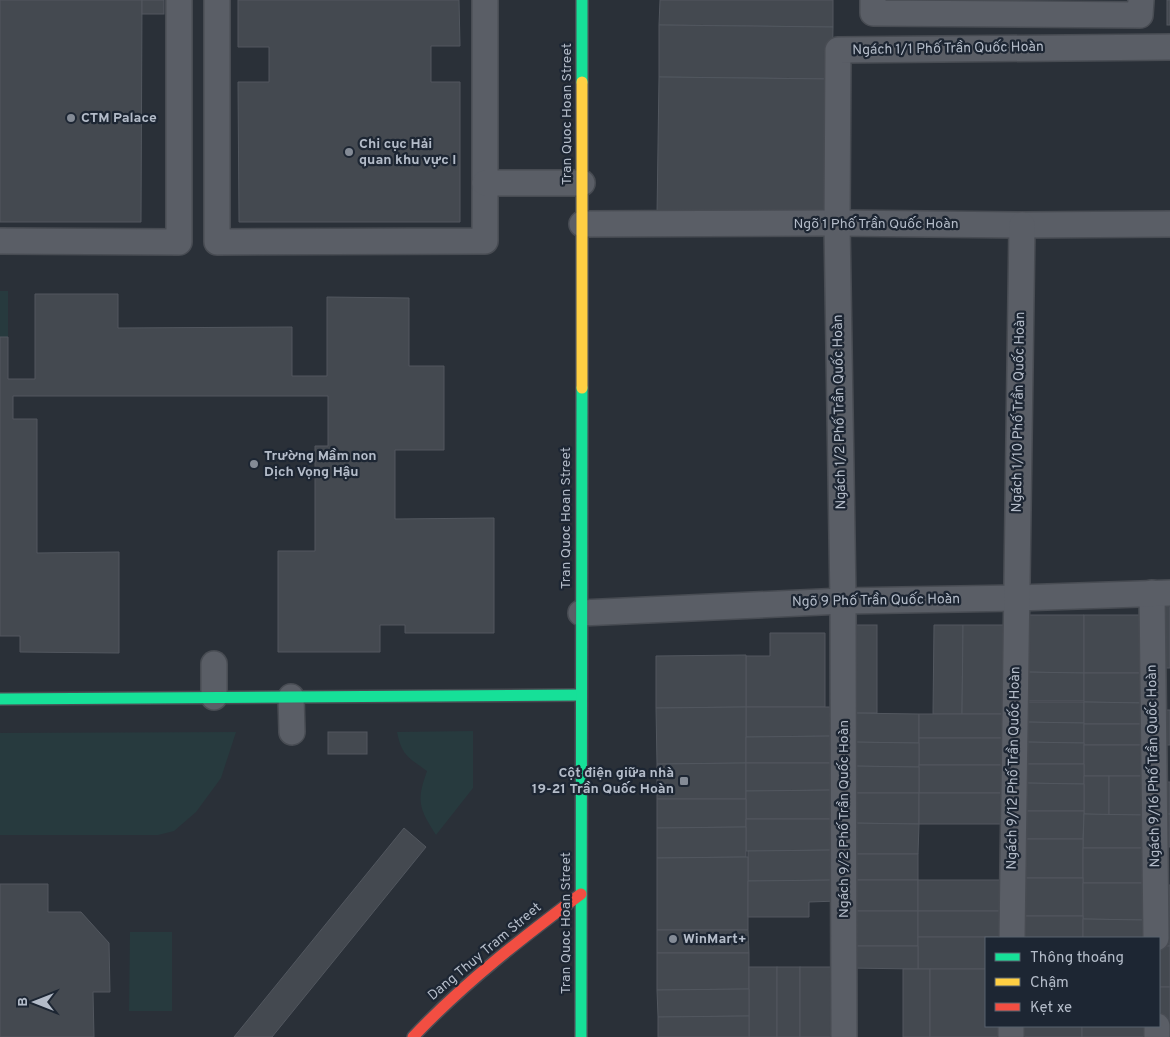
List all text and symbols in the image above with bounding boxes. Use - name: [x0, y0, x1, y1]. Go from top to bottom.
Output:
- street label: Ngách 1/1 Phố Trần Quốc Hoàn: [852, 39, 1044, 59]
- street label: Tran Quoc Hoan Street: [559, 43, 576, 185]
- place label: CTM Palace: [81, 110, 157, 127]
- marker: CTM Palace: [65, 112, 77, 124]
- place label: Chi cục Hải quan khu vực I: [359, 136, 456, 169]
- marker: Chi cục Hải quan khu vực I: [343, 146, 355, 158]
- street label: Ngõ 1 Phố Trần Quốc Hoàn: [793, 216, 959, 233]
- street label: Ngách 1/10 Phố Trần Quốc Hoàn: [1009, 311, 1029, 513]
- street label: Ngách 1/2 Phố Trần Quốc Hoàn: [830, 314, 850, 510]
- street label: Tran Quoc Hoan Street: [558, 447, 575, 589]
- place label: Trường Mầm non Dịch Vọng Hậu: [264, 448, 377, 481]
- marker: Trường Mầm non Dịch Vọng Hậu: [248, 458, 260, 470]
- street label: Ngõ 9 Phố Trần Quốc Hoàn: [792, 591, 960, 611]
- street label: Ngách 9/16 Phố Trần Quốc Hoàn: [1144, 664, 1164, 868]
- street label: Ngách 9/12 Phố Trần Quốc Hoàn: [1004, 666, 1024, 870]
- street label: Ngách 9/2 Phố Trần Quốc Hoàn: [836, 720, 853, 918]
- place label: Cột điện giữa nhà 19-21 Trần Quốc Hoàn: [532, 765, 674, 798]
- marker: Cột điện giữa nhà 19-21 Trần Quốc Hoàn: [678, 775, 690, 787]
- street label: Tran Quoc Hoan Street: [558, 852, 575, 994]
- street label: Dang Thuy Tram Street: [425, 899, 545, 1005]
- place label: WinMart+: [683, 931, 747, 948]
- marker: WinMart+: [667, 933, 679, 945]
- legend: [985, 937, 1160, 1027]
- text: Thông thoáng: [1030, 949, 1124, 968]
- text: Chậm: [1030, 974, 1069, 993]
- north arrow: [10, 977, 60, 1027]
- text: B: [15, 997, 32, 1007]
- text: Kẹt xe: [1030, 999, 1072, 1018]

